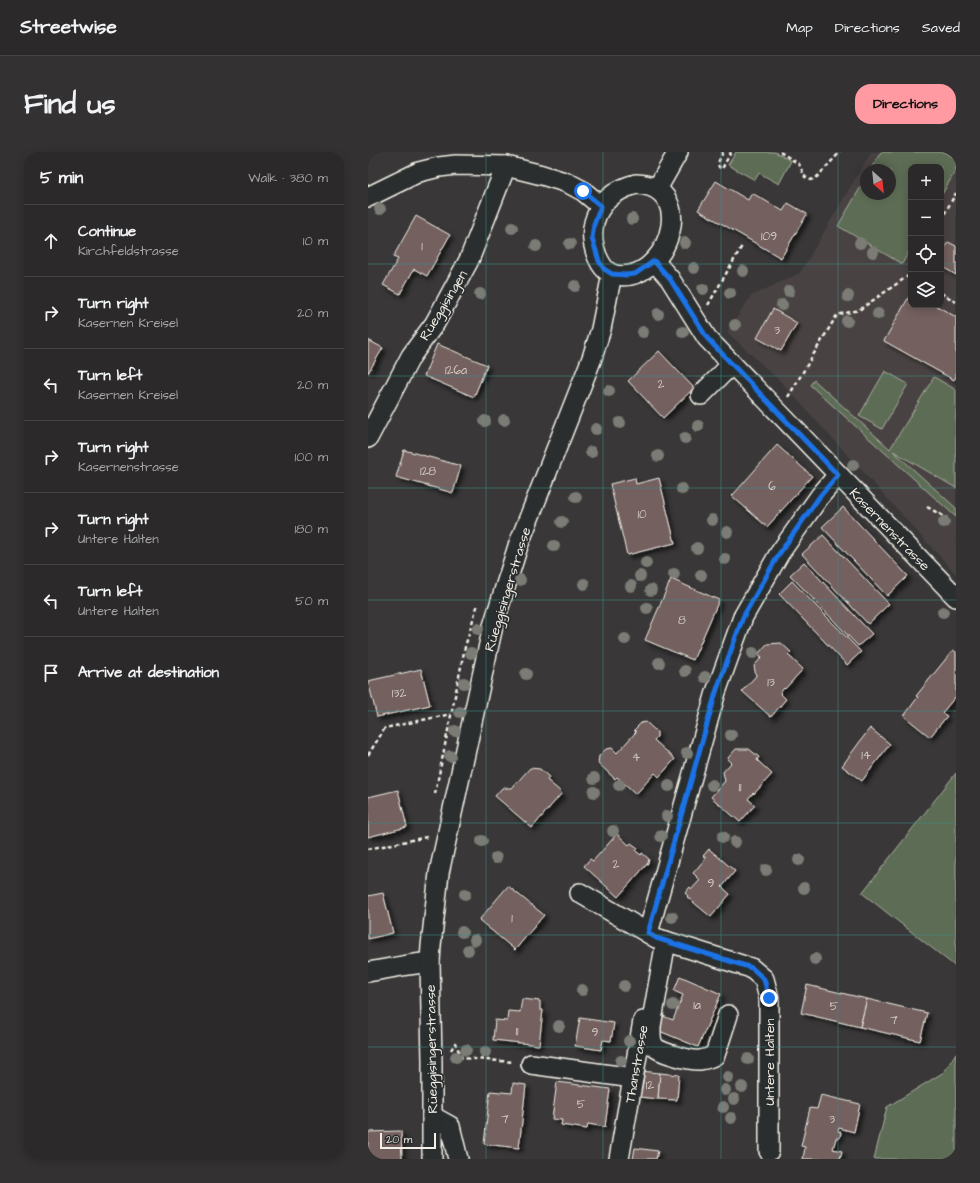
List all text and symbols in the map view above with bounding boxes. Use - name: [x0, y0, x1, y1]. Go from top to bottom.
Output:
- text: Streetwise: [20, 14, 117, 41]
- text: Map: [786, 18, 813, 38]
- text: Directions: [835, 18, 900, 38]
- text: Saved: [922, 18, 960, 38]
- button: Directions: [855, 84, 956, 124]
- text: Find us: [24, 85, 115, 124]
- north arrow: [860, 164, 896, 200]
- map controls: [908, 164, 944, 308]
- button: +: [908, 164, 944, 200]
- text: 5 min: [40, 166, 83, 190]
- text: Walk · 380 m: [248, 169, 328, 187]
- route start: [574, 182, 592, 200]
- button: −: [908, 200, 944, 236]
- text: Continue: [78, 221, 136, 242]
- house number: 109: [761, 228, 777, 245]
- icon: ahead: [40, 230, 62, 252]
- text: 10 m: [303, 232, 328, 250]
- button: locate: [908, 236, 944, 272]
- house number: 1: [421, 238, 423, 255]
- text: Kirchfeldstrasse: [78, 242, 179, 260]
- street label: Rüeggisingen: [415, 266, 473, 345]
- button: layers: [908, 272, 944, 308]
- text: Turn right: [78, 293, 149, 314]
- icon: right: [40, 302, 62, 324]
- text: 20 m: [297, 304, 328, 322]
- text: Kasernen Kreisel: [78, 314, 178, 332]
- house number: 3: [774, 322, 780, 339]
- house number: 126a: [445, 362, 467, 379]
- text: Turn left: [78, 365, 142, 386]
- icon: left: [40, 374, 62, 396]
- text: 20 m: [297, 376, 328, 394]
- house number: 2: [658, 376, 665, 393]
- text: Kasernen Kreisel: [78, 386, 178, 404]
- text: Turn right: [78, 437, 149, 458]
- icon: right: [40, 446, 62, 468]
- text: 100 m: [295, 448, 328, 466]
- text: Kasernenstrasse: [78, 458, 179, 476]
- house number: 128: [420, 463, 436, 480]
- house number: 6: [768, 478, 776, 495]
- street label: Kasernenstrasse: [844, 484, 935, 576]
- house number: 10: [637, 506, 647, 523]
- text: Turn right: [78, 509, 149, 530]
- icon: right: [40, 518, 62, 540]
- text: 180 m: [294, 520, 328, 538]
- street label: Rüeggisingerstrasse: [480, 524, 537, 654]
- text: Untere Halten: [78, 530, 159, 548]
- text: Turn left: [78, 581, 142, 602]
- icon: left: [40, 590, 62, 612]
- text: 50 m: [295, 592, 328, 610]
- text: Untere Halten: [78, 602, 159, 620]
- house number: 8: [678, 612, 686, 629]
- icon: arrive: [40, 662, 62, 684]
- text: Arrive at destination: [78, 662, 219, 683]
- house number: 13: [767, 674, 775, 691]
- house number: 132: [392, 685, 406, 702]
- house number: 14: [861, 747, 871, 764]
- house number: 4: [632, 749, 640, 766]
- house number: 11: [738, 779, 742, 796]
- house number: 2: [613, 856, 620, 873]
- house number: 9: [708, 875, 715, 892]
- house number: 1: [511, 910, 513, 927]
- street label: Rüeggisingerstrasse: [421, 984, 443, 1114]
- route end: [760, 989, 778, 1007]
- house number: 1a: [693, 997, 701, 1014]
- house number: 5: [830, 998, 839, 1015]
- house number: 7: [890, 1012, 898, 1029]
- street label: Untere Halten: [760, 1018, 780, 1106]
- house number: 11: [515, 1023, 519, 1040]
- street label: Thanstrasse: [620, 1023, 654, 1105]
- house number: 9: [592, 1024, 599, 1041]
- house number: 12: [646, 1077, 654, 1094]
- house number: 5: [577, 1096, 586, 1113]
- house number: 7: [501, 1111, 509, 1128]
- house number: 3: [829, 1111, 835, 1128]
- scale bar: [380, 1131, 436, 1150]
- text: 20 m: [386, 1132, 412, 1147]

